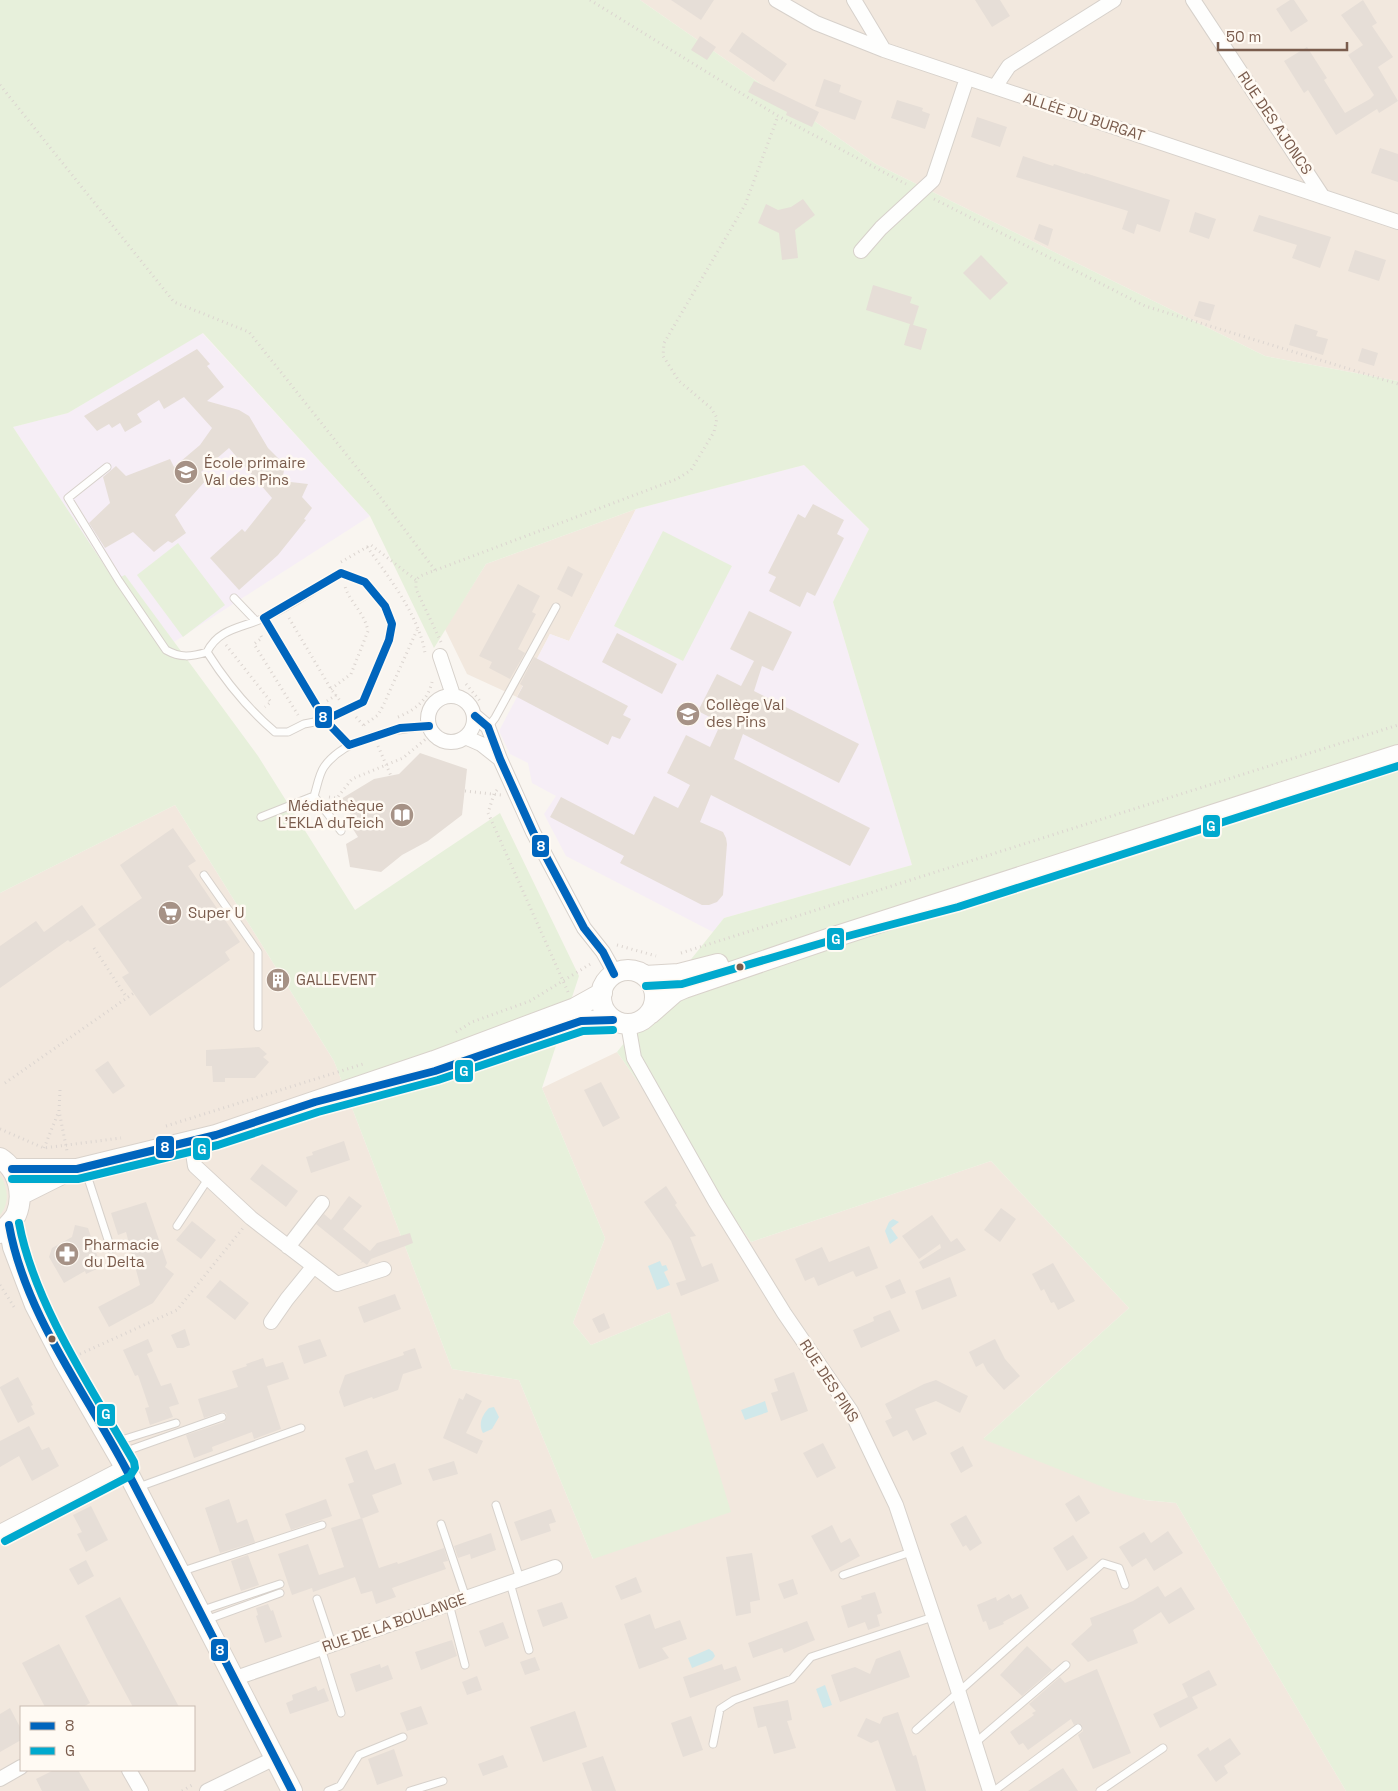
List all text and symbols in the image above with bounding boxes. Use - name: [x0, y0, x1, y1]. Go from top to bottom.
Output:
- scale bar: [1218, 20, 1347, 52]
- text: 50 m: [1226, 27, 1261, 46]
- street label: RUE DES AJONCS: [1234, 68, 1317, 178]
- street label: ALLÉE DU BURGAT: [1021, 88, 1148, 145]
- place label: École primaire Val des Pins: [204, 453, 306, 489]
- school or university icon: École primaire Val des Pins: [173, 459, 199, 485]
- place label: Collège Val des Pins: [706, 695, 784, 731]
- school or university icon: Collège Val des Pins: [675, 701, 701, 727]
- line badge: 8: [314, 705, 333, 729]
- text: 8: [319, 708, 328, 726]
- place label: Médiathèque L'EKLA duTeich: [278, 796, 384, 832]
- library icon: Médiathèque L'EKLA duTeich: [389, 802, 415, 828]
- line badge: G: [1202, 814, 1221, 838]
- text: G: [1206, 817, 1216, 835]
- line badge: 8: [531, 834, 550, 858]
- text: 8: [537, 837, 546, 855]
- supermarket icon: Super U: [157, 900, 183, 926]
- place label: Super U: [188, 903, 244, 922]
- line badge: G: [826, 927, 845, 951]
- text: G: [831, 930, 841, 948]
- unlabelled marker: [735, 962, 745, 972]
- building icon: GALLEVENT: [265, 967, 291, 993]
- place label: GALLEVENT: [296, 970, 377, 989]
- line badge: G: [454, 1059, 474, 1083]
- text: G: [459, 1062, 469, 1080]
- line badge: 8: [155, 1135, 175, 1159]
- line badge: G: [192, 1137, 211, 1161]
- text: 8: [161, 1138, 170, 1156]
- text: G: [197, 1140, 207, 1158]
- place label: Pharmacie du Delta: [84, 1235, 159, 1271]
- pharmacy icon: Pharmacie du Delta: [54, 1241, 80, 1267]
- unlabelled marker: [47, 1334, 57, 1344]
- street label: RUE DES PINS: [796, 1336, 863, 1426]
- line badge: G: [96, 1403, 116, 1427]
- text: G: [101, 1405, 111, 1423]
- street label: RUE DE LA BOULANGE: [319, 1589, 468, 1656]
- line badge: 8: [210, 1638, 229, 1662]
- text: 8: [216, 1641, 225, 1659]
- legend: [20, 1706, 195, 1771]
- text: 8: [65, 1716, 74, 1735]
- text: G: [65, 1741, 75, 1760]

